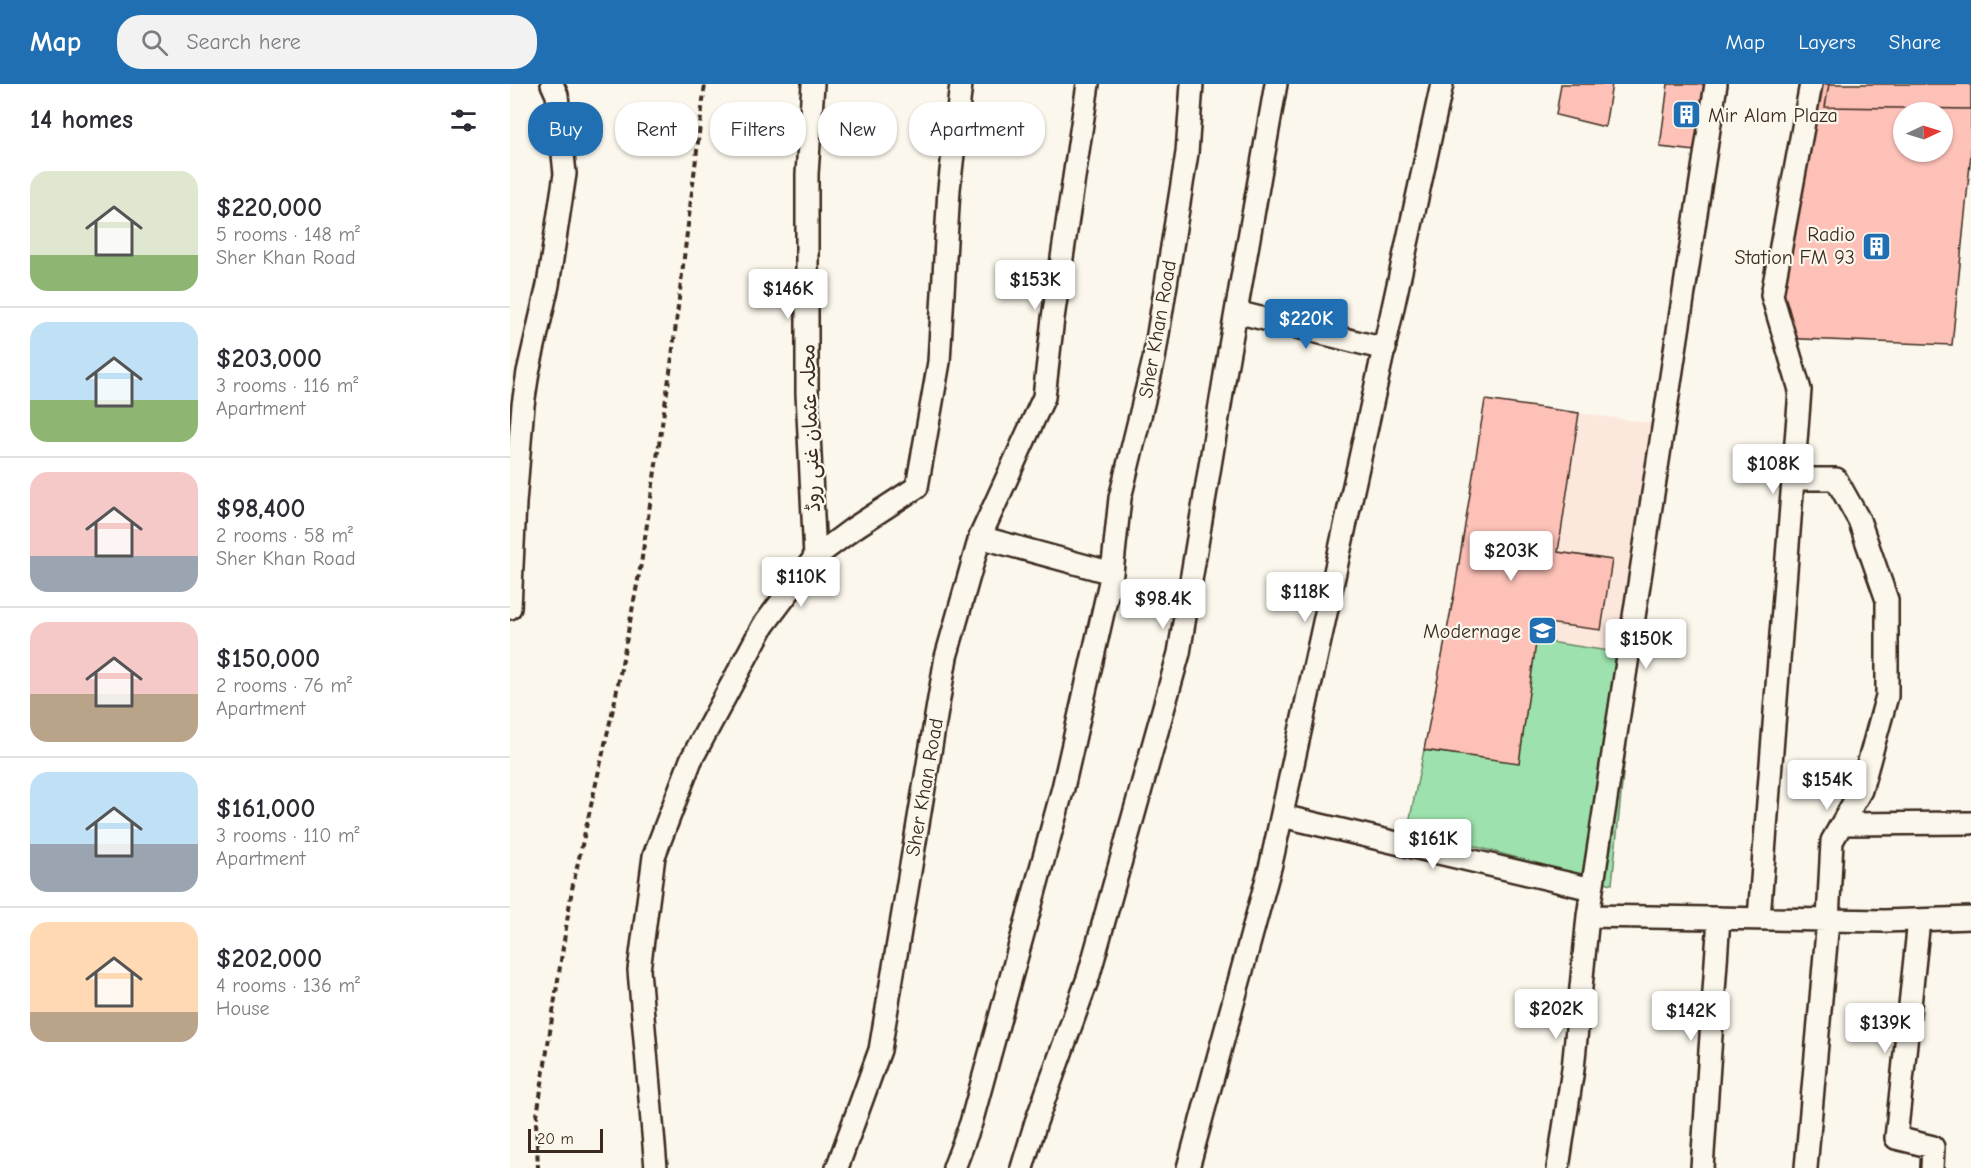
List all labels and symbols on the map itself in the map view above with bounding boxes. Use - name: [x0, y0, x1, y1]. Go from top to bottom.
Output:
- building icon: Mir Alam Plaza: [1671, 99, 1703, 131]
- north arrow: [1893, 102, 1953, 162]
- place label: Mir Alam Plaza: [1708, 104, 1838, 127]
- place label: Radio Station FM 93: [1734, 223, 1855, 269]
- building icon: Radio Station FM 93: [1860, 230, 1892, 262]
- street label: Sher Khan Road: [1134, 258, 1181, 400]
- pin: $153K: [993, 260, 1077, 311]
- pin: $146K: [746, 269, 830, 320]
- pin: $220K: [1264, 299, 1348, 350]
- street label: محلہ عثمان غنی روڈ: [796, 344, 826, 512]
- pin: $108K: [1731, 444, 1815, 495]
- pin: $203K: [1469, 531, 1553, 582]
- pin: $110K: [759, 557, 843, 608]
- pin: $118K: [1263, 572, 1347, 623]
- pin: $98.4K: [1114, 579, 1212, 630]
- school or university icon: Modernage: [1526, 615, 1558, 647]
- pin: $150K: [1604, 619, 1688, 670]
- place label: Modernage: [1423, 620, 1521, 643]
- street label: Sher Khan Road: [901, 716, 948, 858]
- pin: $154K: [1785, 760, 1869, 811]
- pin: $161K: [1391, 819, 1475, 870]
- pin: $202K: [1514, 989, 1598, 1040]
- pin: $142K: [1649, 991, 1733, 1042]
- pin: $139K: [1843, 1003, 1927, 1054]
- scale bar: [528, 1126, 603, 1154]

